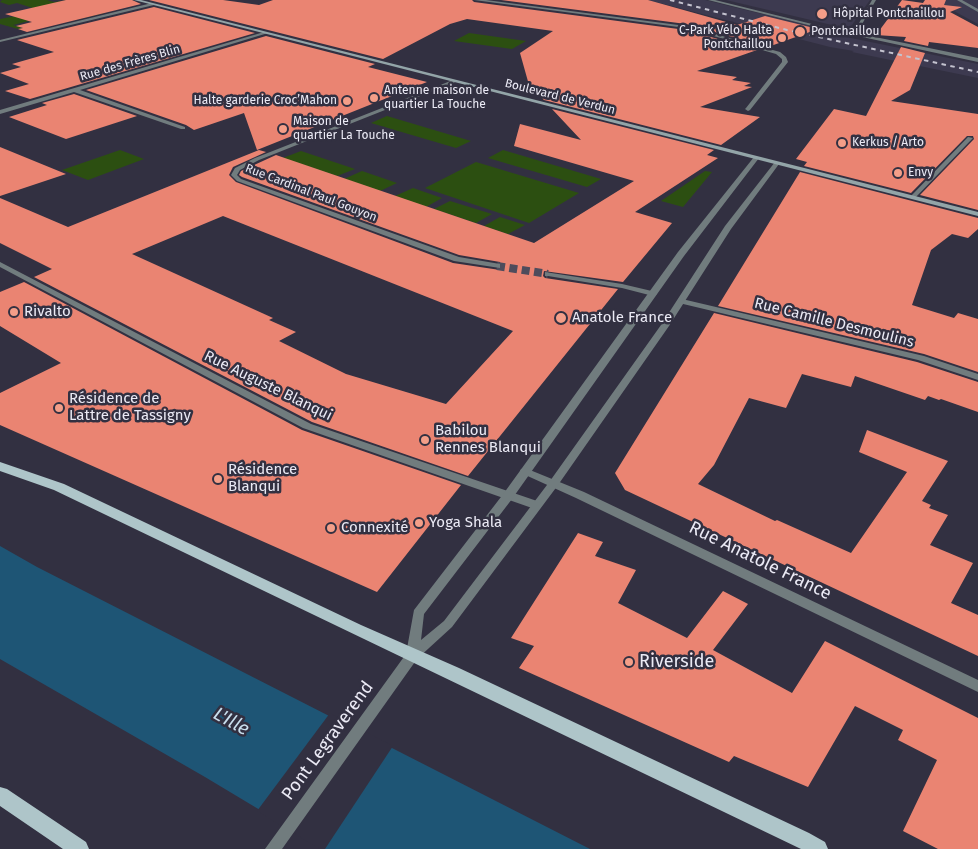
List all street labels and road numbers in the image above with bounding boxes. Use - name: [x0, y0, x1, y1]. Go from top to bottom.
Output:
- street label: Rue des Frères Blin: [78, 42, 182, 84]
- street label: Boulevard de Verdun: [503, 76, 617, 118]
- street label: Rue Cardinal Paul Gouyon: [243, 161, 379, 225]
- street label: Rue Camille Desmoulins: [752, 294, 916, 352]
- street label: Rue Auguste Blanqui: [201, 347, 335, 425]
- street label: Rue Anatole France: [685, 517, 835, 605]
- street label: Pont Legraverend: [278, 677, 378, 805]

